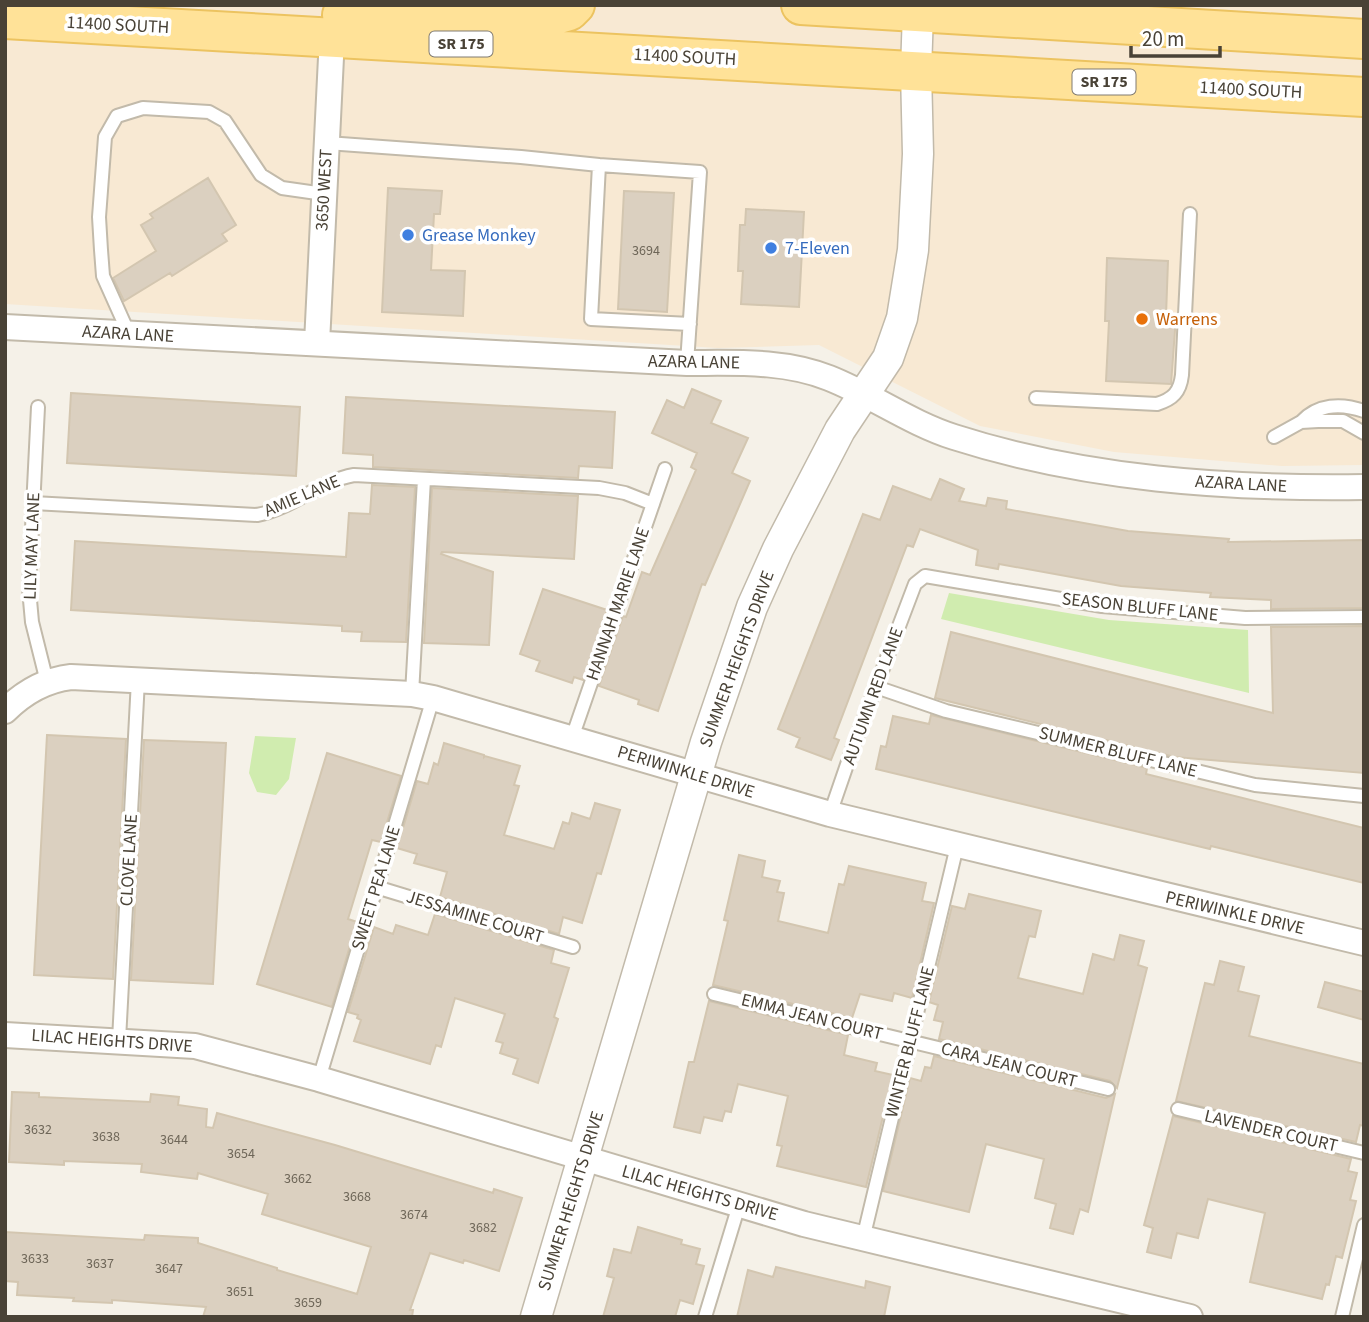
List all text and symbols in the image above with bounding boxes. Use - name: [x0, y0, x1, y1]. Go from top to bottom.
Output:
- street label: 11400 SOUTH: [66, 10, 170, 40]
- scale bar: [1131, 14, 1220, 58]
- text: 20 m: [1142, 24, 1184, 54]
- road number: SR 175: [430, 32, 492, 56]
- street label: 11400 SOUTH: [633, 42, 737, 72]
- road number: SR 175: [1072, 69, 1136, 94]
- street label: 11400 SOUTH: [1199, 75, 1303, 105]
- street label: 3650 WEST: [309, 148, 339, 232]
- place label: Grease Monkey: [422, 223, 536, 248]
- marker: Grease Monkey: [400, 227, 416, 243]
- place label: 7-Eleven: [785, 236, 850, 261]
- marker: 7-Eleven: [763, 240, 779, 256]
- house number: 3694: [632, 241, 660, 261]
- place label: Warrens: [1156, 307, 1218, 332]
- marker: Warrens: [1134, 311, 1150, 327]
- street label: AZARA LANE: [81, 319, 175, 349]
- street label: AZARA LANE: [648, 349, 740, 375]
- street label: AMIE LANE: [260, 469, 344, 523]
- street label: AZARA LANE: [1194, 469, 1288, 499]
- street label: LILY MAY LANE: [18, 492, 46, 600]
- street label: HANNAH MARIE LANE: [580, 524, 656, 684]
- street label: SUMMER HEIGHTS DRIVE: [693, 567, 781, 751]
- street label: SEASON BLUFF LANE: [1061, 586, 1219, 628]
- street label: AUTUMN RED LANE: [836, 624, 910, 768]
- street label: SUMMER BLUFF LANE: [1036, 720, 1200, 784]
- street label: PERIWINKLE DRIVE: [614, 739, 758, 805]
- street label: CLOVE LANE: [114, 813, 144, 907]
- street label: SWEET PEA LANE: [345, 823, 407, 953]
- street label: JESSAMINE COURT: [403, 884, 547, 950]
- street label: PERIWINKLE DRIVE: [1163, 885, 1307, 941]
- street label: WINTER BLUFF LANE: [879, 964, 941, 1120]
- street label: EMMA JEAN COURT: [739, 987, 886, 1047]
- street label: LILAC HEIGHTS DRIVE: [31, 1023, 193, 1059]
- street label: CARA JEAN COURT: [938, 1036, 1080, 1094]
- street label: LAVENDER COURT: [1202, 1104, 1340, 1159]
- street label: SUMMER HEIGHTS DRIVE: [532, 1108, 610, 1294]
- house number: 3632: [24, 1120, 52, 1140]
- house number: 3638: [92, 1127, 120, 1147]
- house number: 3644: [160, 1130, 188, 1150]
- house number: 3654: [227, 1144, 255, 1164]
- street label: LILAC HEIGHTS DRIVE: [619, 1159, 781, 1227]
- house number: 3662: [284, 1169, 312, 1189]
- house number: 3668: [343, 1187, 371, 1207]
- house number: 3674: [400, 1205, 428, 1225]
- house number: 3682: [469, 1218, 497, 1238]
- house number: 3633: [21, 1249, 49, 1269]
- house number: 3637: [86, 1254, 114, 1274]
- house number: 3647: [155, 1259, 183, 1279]
- house number: 3651: [226, 1282, 254, 1302]
- house number: 3659: [294, 1293, 322, 1313]

